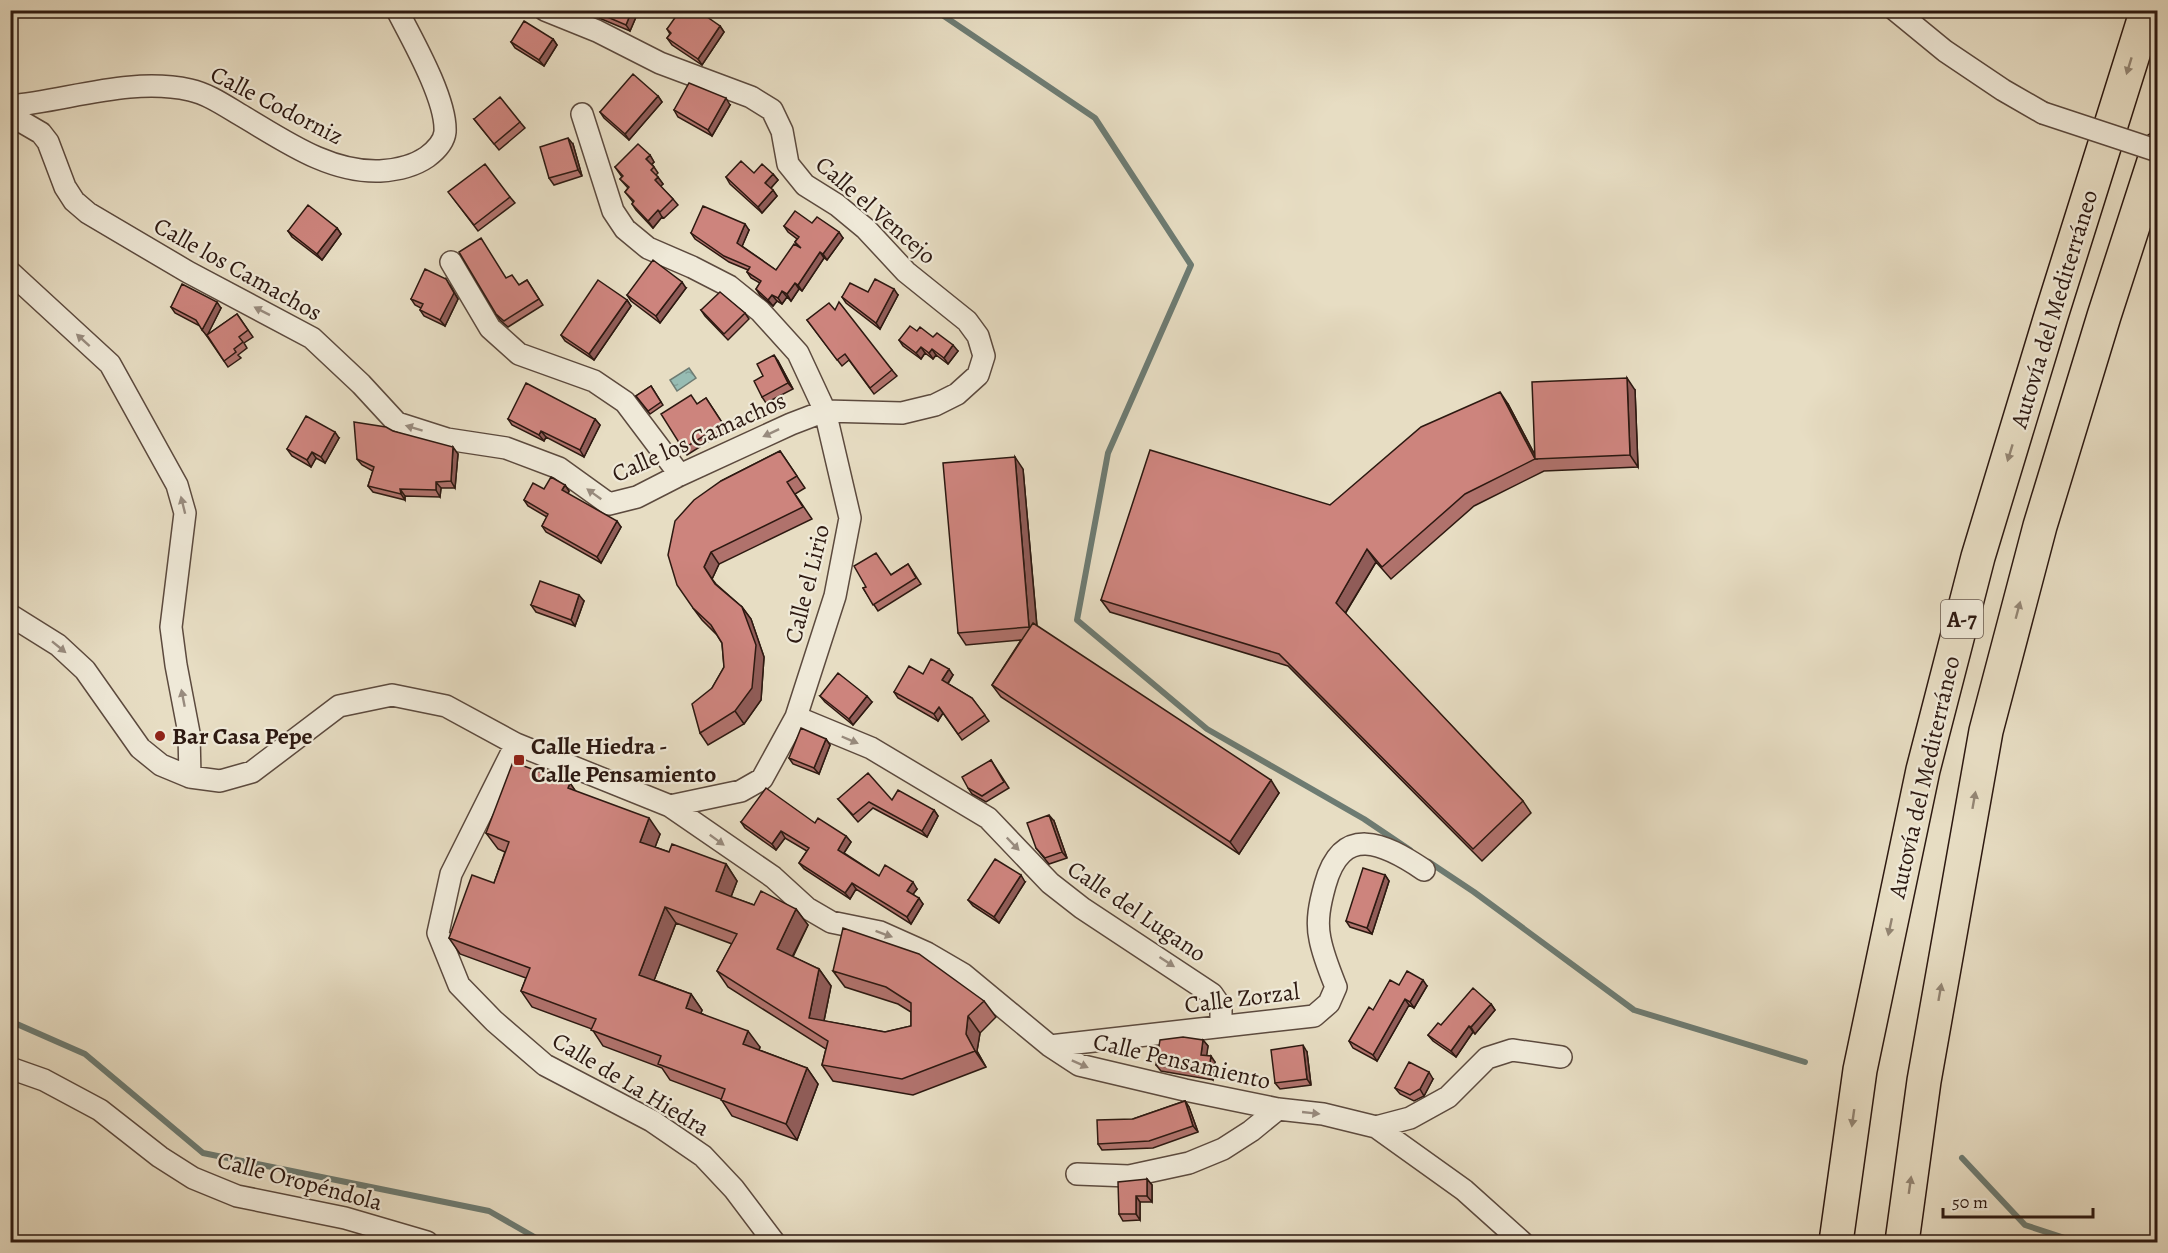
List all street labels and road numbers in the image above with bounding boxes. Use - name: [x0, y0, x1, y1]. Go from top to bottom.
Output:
- street label: Calle Codorniz: [205, 58, 349, 152]
- street label: Calle el Vencejo: [809, 149, 943, 271]
- street label: Autovía del Mediterráneo: [2002, 186, 2106, 433]
- street label: Calle los Camachos: [148, 210, 328, 328]
- street label: Calle los Camachos: [607, 384, 791, 490]
- street label: Calle el Lirio: [777, 521, 837, 647]
- road number: A-7: [1941, 600, 1983, 638]
- street label: Autovía del Mediterráneo: [1880, 653, 1967, 902]
- street label: Calle del Lugano: [1061, 853, 1213, 969]
- street label: Calle Zorzal: [1183, 975, 1302, 1021]
- street label: Calle de La Hiedra: [546, 1024, 716, 1144]
- street label: Calle Pensamiento: [1090, 1025, 1274, 1097]
- street label: Calle Oropéndola: [214, 1144, 387, 1219]

